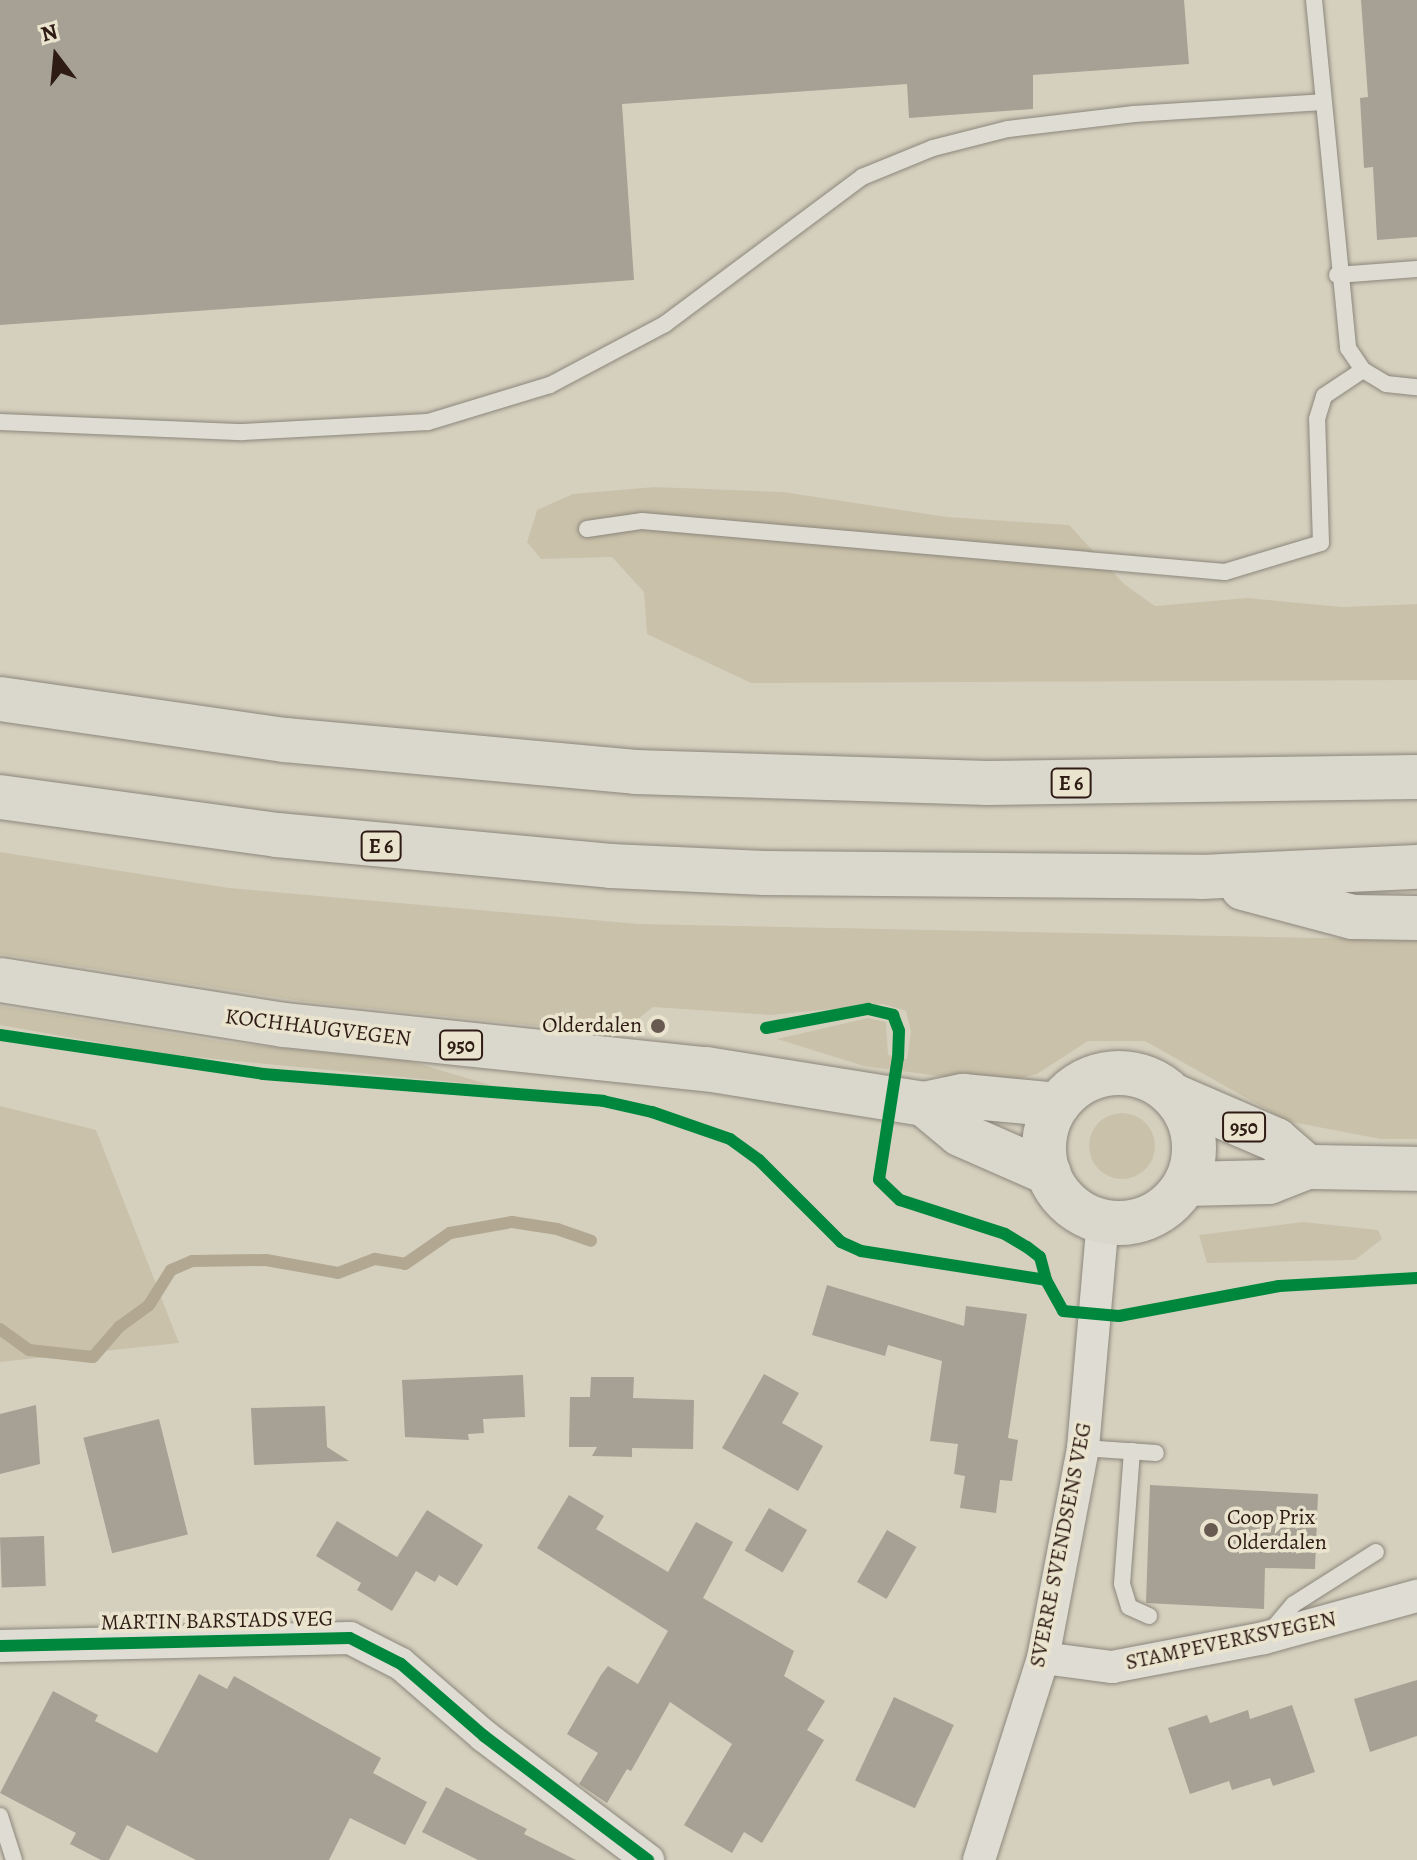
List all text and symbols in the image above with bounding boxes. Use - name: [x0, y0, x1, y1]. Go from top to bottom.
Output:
- north arrow: [16, 16, 96, 96]
- text: N: [38, 16, 61, 50]
- road number: E 6: [1049, 767, 1093, 799]
- road number: E 6: [359, 830, 403, 862]
- street label: KOCHHAUGVEGEN: [224, 1003, 412, 1053]
- place label: Olderdalen: [542, 1013, 642, 1039]
- marker: Olderdalen: [649, 1017, 667, 1035]
- road number: 950: [439, 1029, 483, 1061]
- road number: 950: [1222, 1111, 1266, 1143]
- street label: SVERRE SVENDSENS VEG: [1024, 1420, 1098, 1670]
- place label: Coop Prix Olderdalen: [1227, 1504, 1327, 1556]
- marker: Coop Prix Olderdalen: [1202, 1521, 1220, 1539]
- street label: MARTIN BARSTADS VEG: [100, 1606, 334, 1636]
- street label: STAMPEVERKSVEGEN: [1123, 1606, 1339, 1676]

